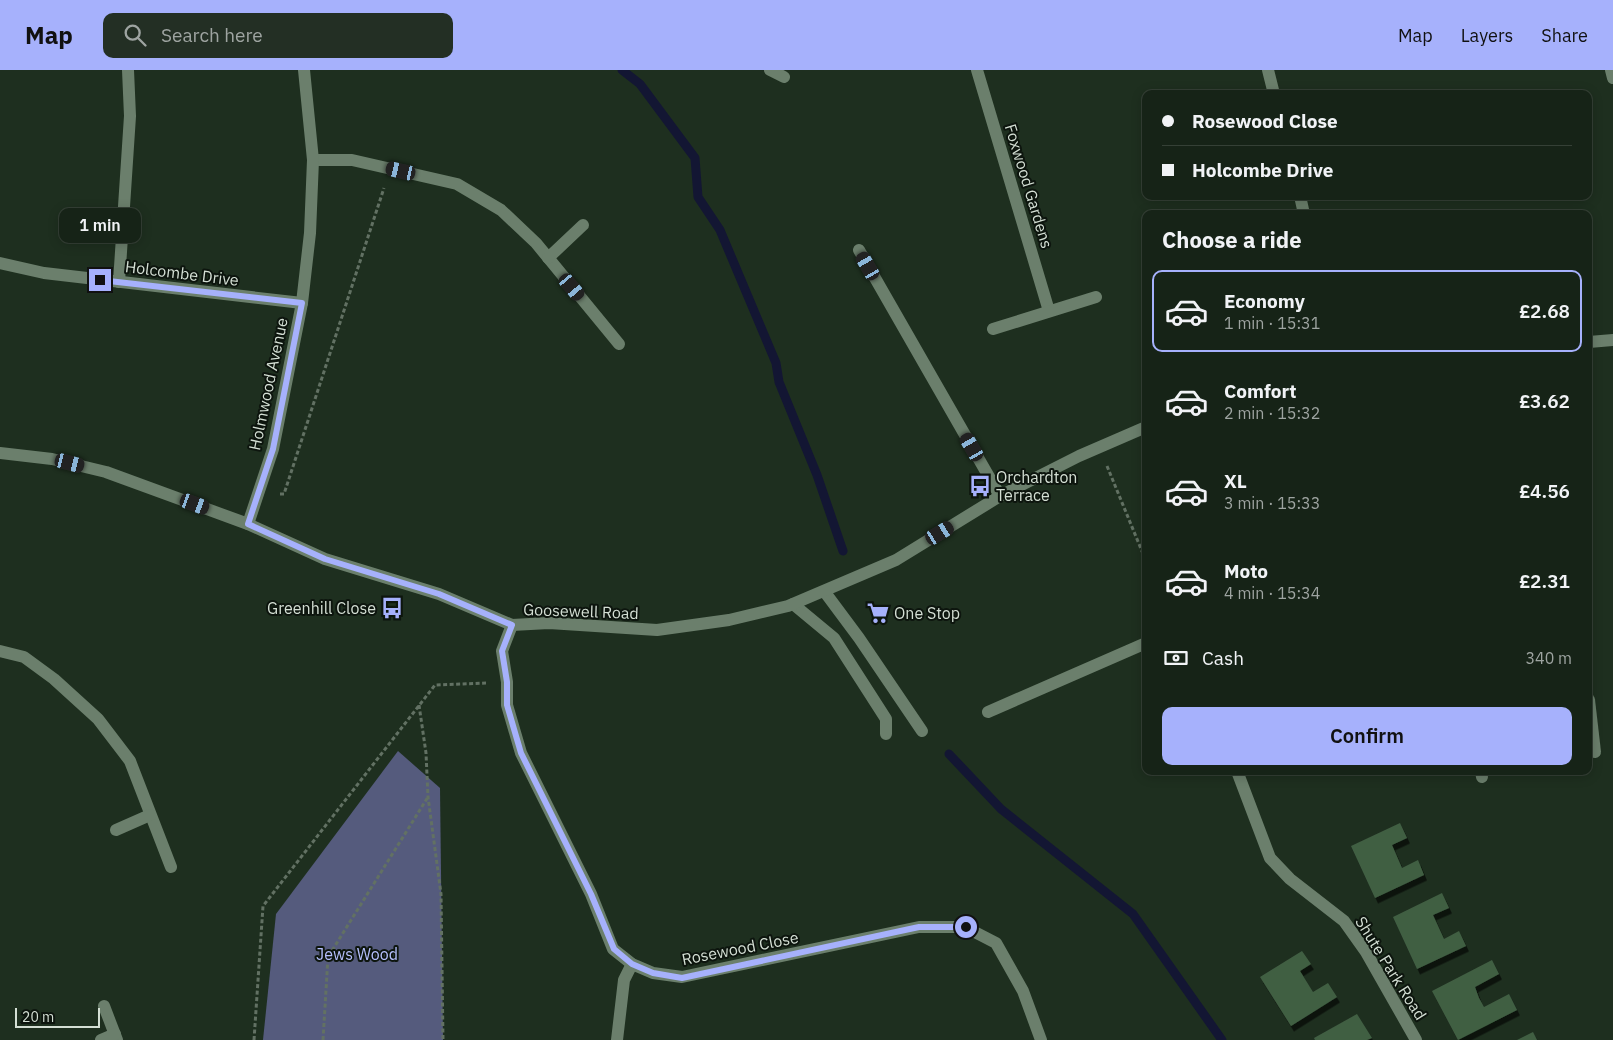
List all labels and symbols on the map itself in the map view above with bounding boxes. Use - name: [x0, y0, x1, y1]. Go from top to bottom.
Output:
- street label: Foxwood Gardens: [1001, 121, 1057, 251]
- car: [384, 160, 417, 182]
- callout: 1 min: [59, 208, 141, 242]
- car: [854, 249, 881, 283]
- street label: Holcombe Drive: [124, 256, 240, 290]
- route end: [89, 269, 111, 291]
- car: [556, 271, 587, 303]
- street label: Holmwood Avenue: [244, 316, 292, 452]
- car: [958, 430, 985, 464]
- car: [53, 452, 86, 474]
- place label: Orchardton Terrace: [996, 467, 1077, 505]
- bus stop icon: Orchardton Terrace: [967, 473, 993, 499]
- car: [178, 492, 211, 516]
- car: [923, 519, 956, 547]
- bus stop icon: Greenhill Close: [379, 595, 405, 621]
- place label: Greenhill Close: [267, 598, 376, 618]
- street label: Goosewell Road: [523, 599, 639, 623]
- supermarket icon: One Stop: [865, 600, 891, 626]
- place label: One Stop: [894, 603, 960, 623]
- street label: Shute Park Road: [1351, 912, 1431, 1024]
- route start: [955, 916, 977, 938]
- street label: Rosewood Close: [680, 927, 800, 969]
- park label: Jews Wood: [316, 944, 398, 964]
- scale bar: [15, 1005, 100, 1028]

